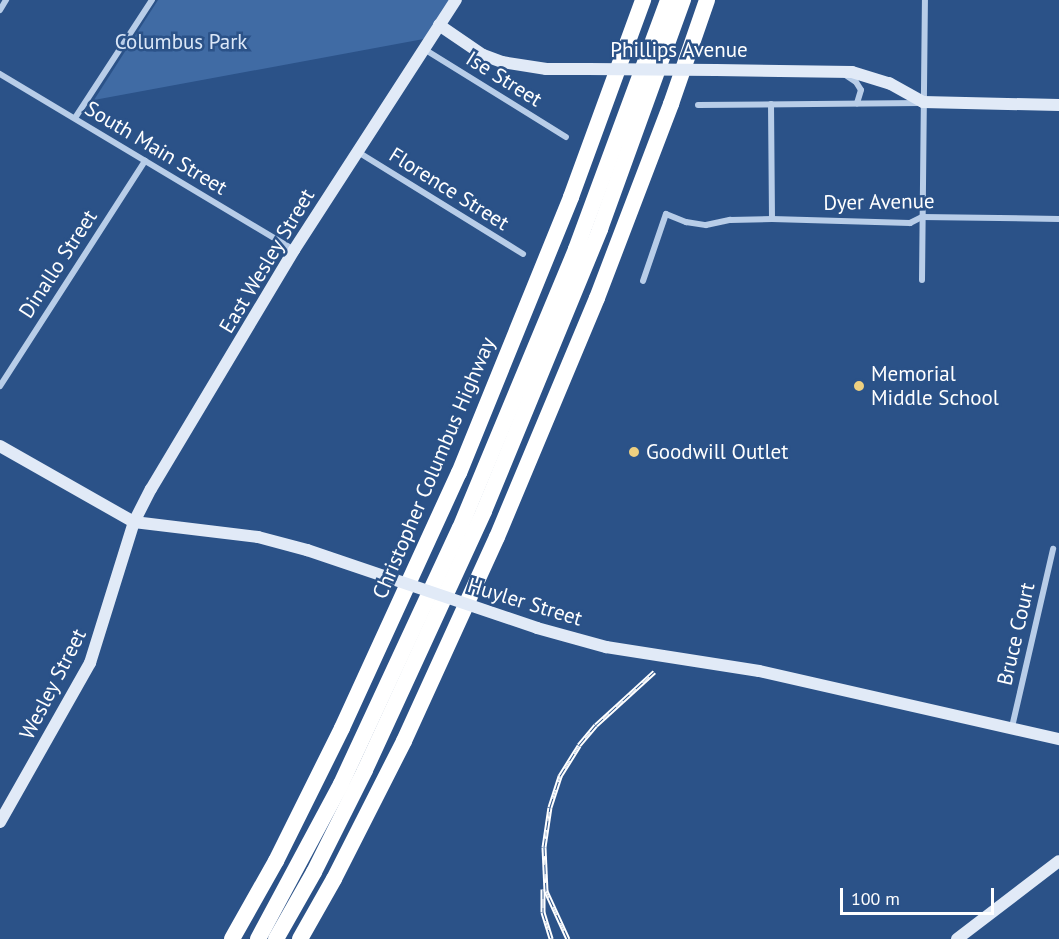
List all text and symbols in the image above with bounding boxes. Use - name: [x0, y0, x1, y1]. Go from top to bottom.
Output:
- park label: Columbus Park: [115, 29, 247, 55]
- street label: Phillips Avenue: [610, 37, 748, 63]
- street label: Ise Street: [461, 46, 547, 112]
- street label: South Main Street: [80, 96, 232, 200]
- street label: Florence Street: [384, 142, 514, 236]
- street label: East Wesley Street: [214, 184, 320, 338]
- street label: Dyer Avenue: [823, 188, 935, 216]
- street label: Dinallo Street: [14, 205, 102, 323]
- street label: Christopher Columbus Highway: [367, 333, 501, 603]
- place label: Memorial Middle School: [871, 361, 999, 411]
- marker: Memorial Middle School: [852, 379, 866, 393]
- place label: Goodwill Outlet: [646, 439, 788, 465]
- marker: Goodwill Outlet: [627, 445, 641, 459]
- street label: Huyler Street: [465, 573, 585, 631]
- street label: Bruce Court: [992, 580, 1040, 688]
- street label: Wesley Street: [14, 624, 92, 744]
- scale bar: [843, 876, 998, 914]
- text: 100 m: [851, 887, 900, 910]

